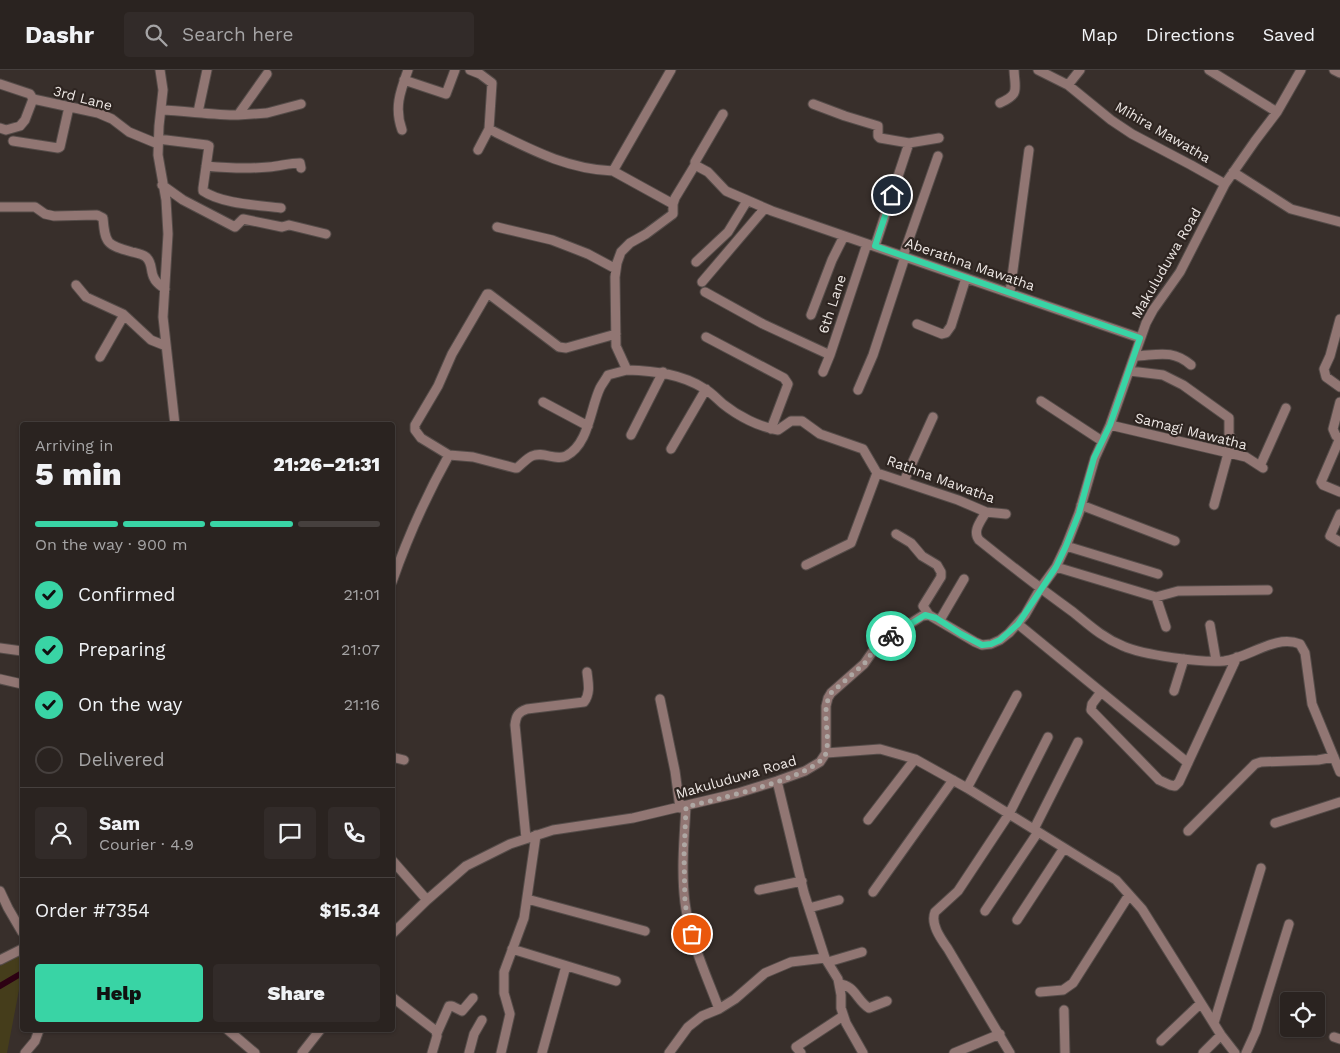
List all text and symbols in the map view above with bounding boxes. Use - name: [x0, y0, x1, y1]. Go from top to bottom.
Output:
- search box: [124, 12, 474, 57]
- text: Dashr: [25, 21, 94, 49]
- icon: search: [142, 21, 170, 49]
- text: Search here: [182, 23, 293, 46]
- text: Map: [1081, 24, 1118, 45]
- text: Directions: [1146, 24, 1235, 45]
- text: Saved: [1263, 24, 1315, 45]
- street label: 3rd Lane: [52, 82, 114, 114]
- street label: Mihira Mawatha: [1113, 98, 1214, 166]
- pin: [871, 174, 913, 216]
- icon: home: [878, 181, 906, 209]
- street label: Makuluduwa Road: [1128, 205, 1204, 321]
- street label: Aberathna Mawatha: [903, 234, 1037, 294]
- street label: 6th Lane: [815, 273, 849, 335]
- street label: Samagi Mawatha: [1133, 409, 1249, 453]
- text: Arriving in: [35, 436, 113, 455]
- street label: Rathna Mawatha: [885, 452, 997, 506]
- text: 21:26–21:31: [273, 453, 380, 476]
- text: 5 min: [35, 455, 122, 493]
- text: On the way · 900 m: [35, 535, 188, 554]
- icon: check: [35, 581, 63, 609]
- text: Confirmed: [78, 583, 175, 606]
- text: 21:01: [344, 585, 380, 604]
- courier: [866, 611, 916, 661]
- icon: bike: [877, 622, 905, 650]
- icon: check: [35, 636, 63, 664]
- text: Preparing: [78, 638, 165, 661]
- text: 21:07: [341, 640, 380, 659]
- icon: check: [35, 691, 63, 719]
- text: On the way: [78, 693, 182, 716]
- text: 21:16: [344, 695, 380, 714]
- text: Delivered: [78, 748, 165, 771]
- street label: Makuluduwa Road: [674, 752, 798, 802]
- button: person: [35, 807, 87, 859]
- button: chat: [264, 807, 316, 859]
- button: phone: [328, 807, 380, 859]
- text: Sam: [99, 812, 140, 835]
- text: Courier · 4.9: [99, 835, 194, 854]
- text: Order #7354: [35, 899, 150, 922]
- text: $15.34: [320, 899, 380, 922]
- pin: [671, 913, 713, 955]
- icon: bag: [678, 920, 706, 948]
- button: Help: [35, 964, 203, 1022]
- button: Share: [213, 964, 380, 1022]
- map controls: [1280, 992, 1325, 1037]
- button: locate: [1280, 992, 1325, 1037]

